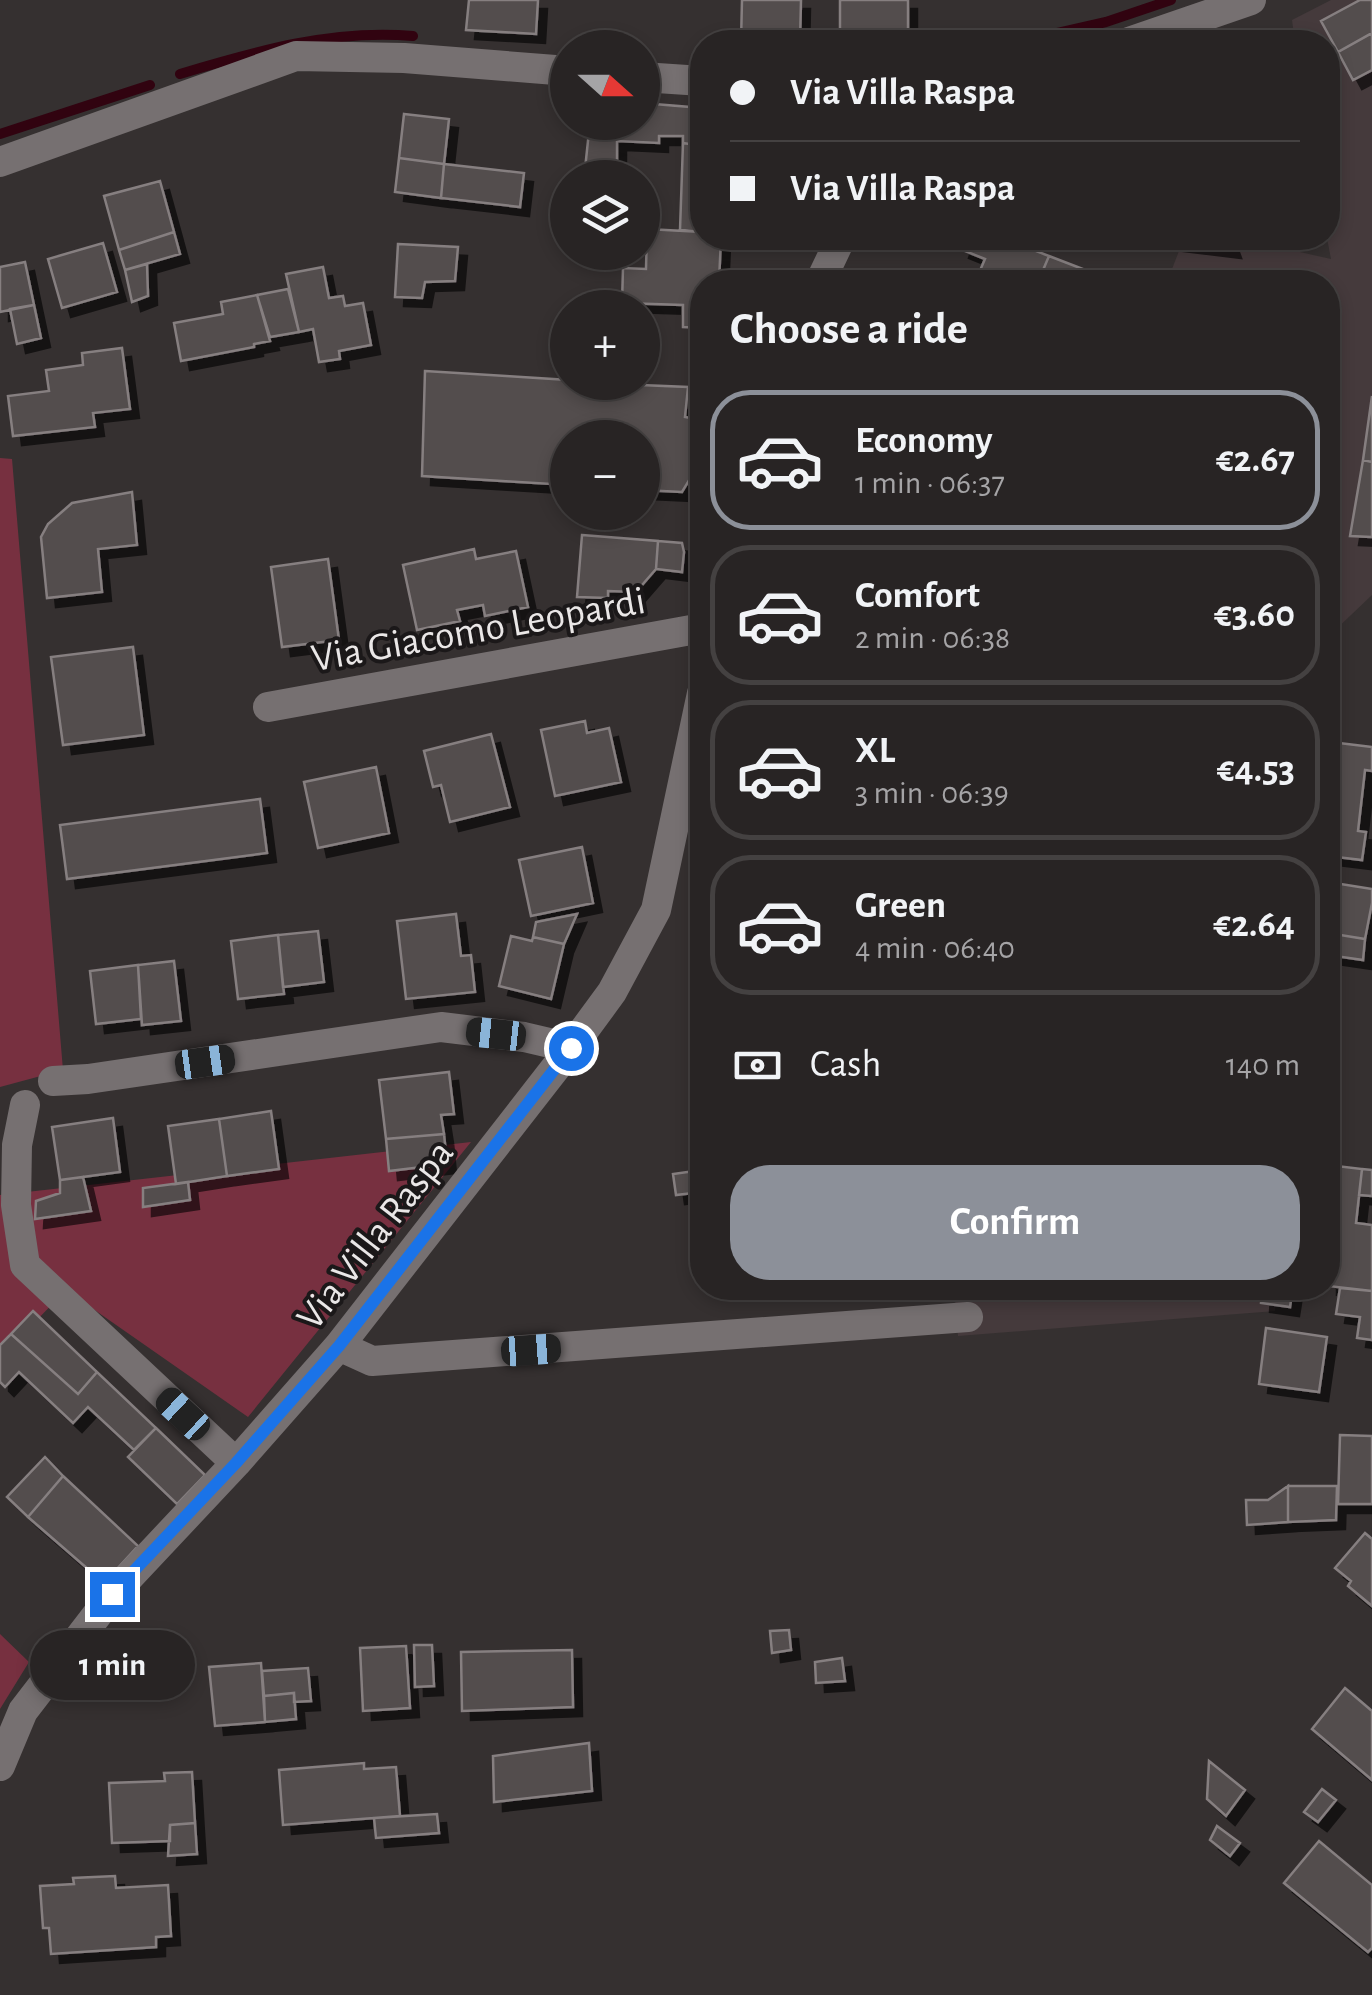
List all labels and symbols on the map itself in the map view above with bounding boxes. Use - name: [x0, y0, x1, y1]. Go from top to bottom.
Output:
- north arrow: [550, 30, 660, 140]
- street label: Via Giacomo Leopardi: [308, 581, 648, 679]
- car: [465, 1016, 527, 1052]
- route start: [549, 1026, 594, 1071]
- car: [173, 1043, 237, 1081]
- street label: Via Villa Raspa: [290, 1133, 461, 1337]
- car: [500, 1333, 562, 1367]
- car: [151, 1383, 215, 1445]
- route end: [90, 1572, 135, 1617]
- callout: 1 min: [29, 1629, 194, 1699]

